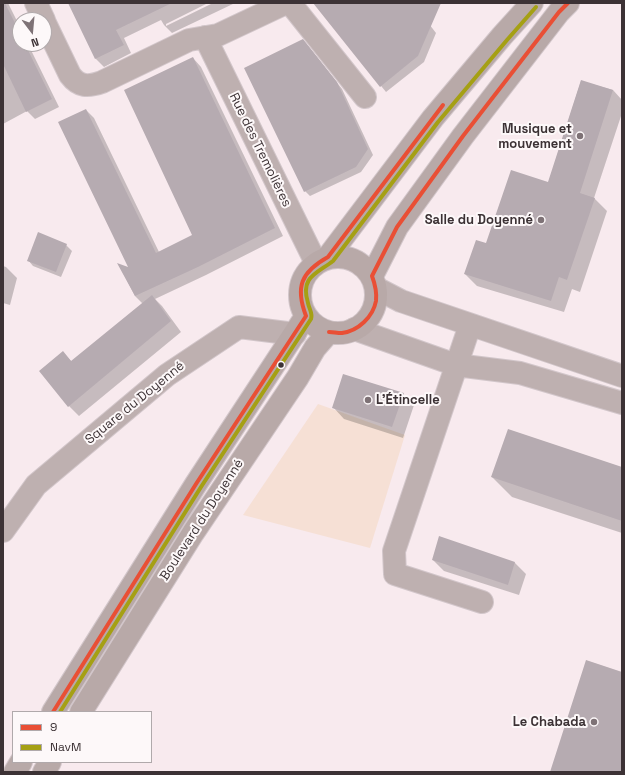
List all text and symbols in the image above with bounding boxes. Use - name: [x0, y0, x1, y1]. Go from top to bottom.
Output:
- north arrow: [12, 12, 52, 52]
- text: N: [30, 35, 41, 50]
- street label: Rue des Tremolières: [226, 90, 294, 210]
- place label: Musique et mouvement: [498, 121, 572, 152]
- marker: Musique et mouvement: [575, 131, 585, 141]
- place label: Salle du Doyenné: [425, 212, 533, 228]
- marker: Salle du Doyenné: [536, 215, 546, 225]
- street label: Square du Doyenné: [82, 358, 188, 448]
- unlabelled marker: [276, 360, 286, 370]
- place label: L'Étincelle: [376, 392, 440, 408]
- marker: L'Étincelle: [363, 395, 373, 405]
- street label: Boulevard du Doyenné: [157, 456, 247, 584]
- legend: [12, 711, 152, 763]
- place label: Le Chabada: [513, 714, 586, 730]
- marker: Le Chabada: [589, 717, 599, 727]
- text: 9: [50, 719, 57, 735]
- text: NavM: [50, 739, 81, 755]

